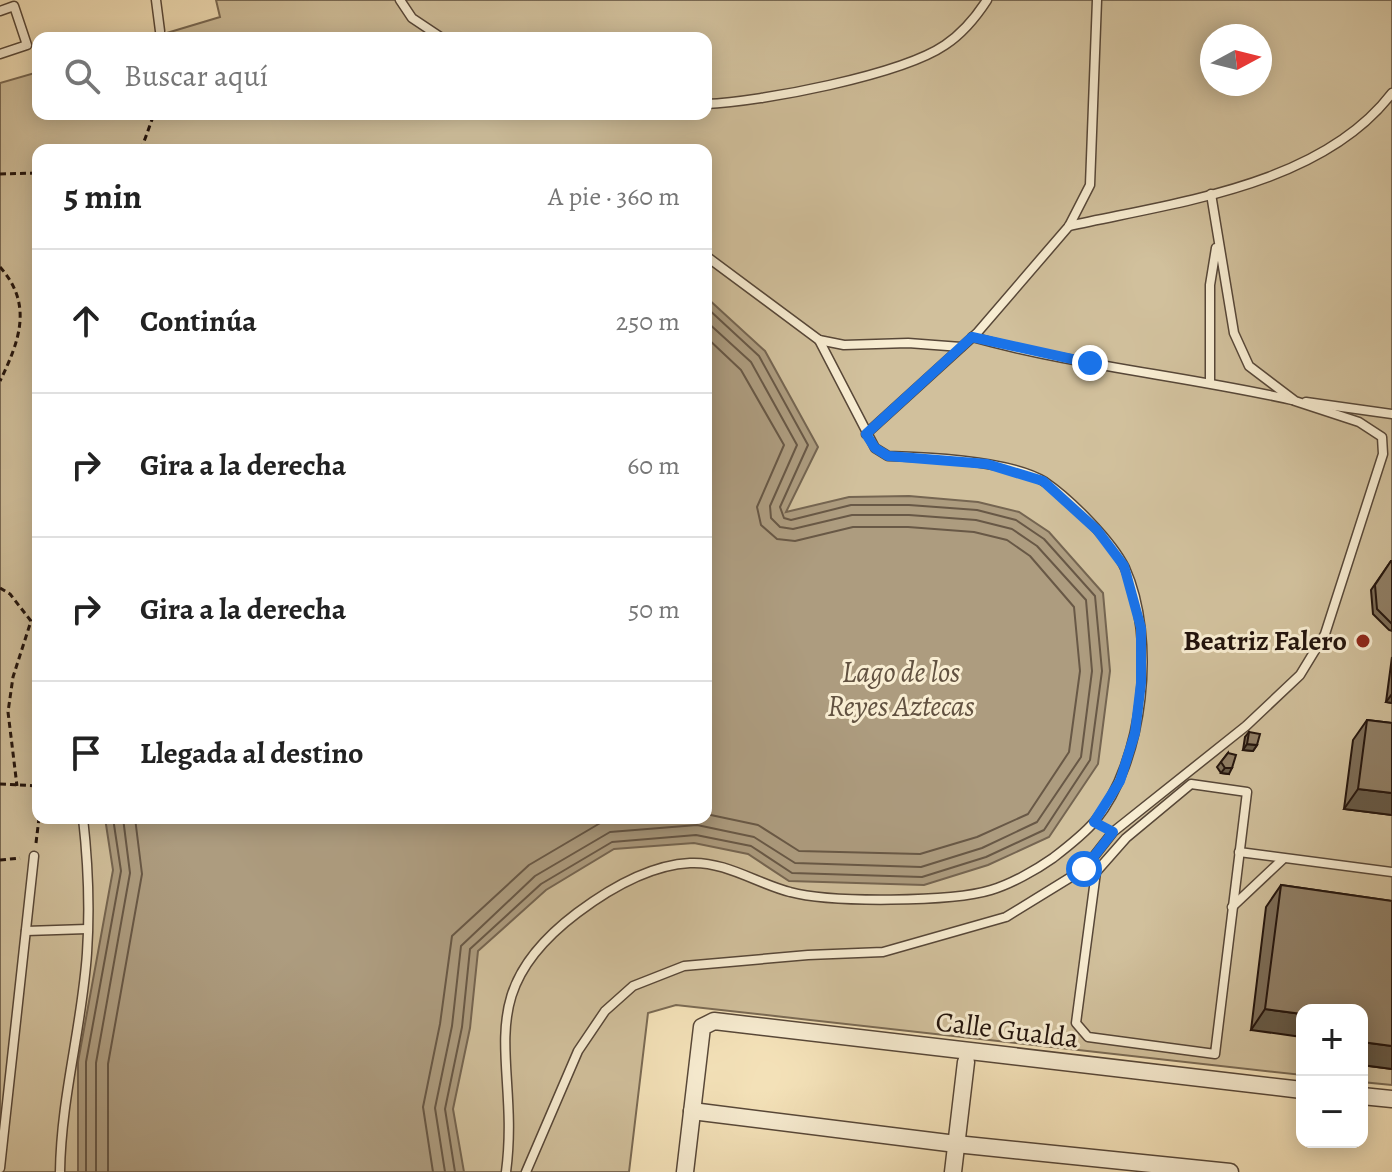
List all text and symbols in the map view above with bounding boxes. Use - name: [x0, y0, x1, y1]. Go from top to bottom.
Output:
- north arrow: [1200, 24, 1272, 96]
- search box: [32, 32, 712, 120]
- icon: search: [60, 54, 104, 98]
- text: Buscar aquí: [124, 56, 268, 96]
- text: 5 min: [64, 173, 142, 220]
- text: A pie · 360 m: [548, 179, 680, 214]
- icon: ahead: [64, 299, 108, 343]
- text: Continúa: [140, 301, 257, 341]
- text: 250 m: [616, 304, 680, 339]
- route end: [1072, 345, 1108, 381]
- icon: right: [64, 443, 108, 487]
- text: Gira a la derecha: [140, 445, 346, 485]
- text: 60 m: [627, 448, 680, 483]
- icon: right: [64, 587, 108, 631]
- text: Gira a la derecha: [140, 589, 346, 629]
- text: 50 m: [628, 592, 680, 627]
- place label: Beatriz Falero: [1183, 622, 1347, 660]
- marker: Beatriz Falero: [1354, 632, 1372, 650]
- water label: Lago de los Reyes Aztecas: [827, 652, 975, 726]
- icon: arrive: [64, 731, 108, 775]
- text: Llegada al destino: [140, 733, 363, 773]
- route start: [1066, 851, 1102, 887]
- street label: Calle Gualda: [933, 1002, 1081, 1058]
- map controls: [1296, 1004, 1368, 1148]
- button: +: [1296, 1004, 1368, 1076]
- button: −: [1296, 1076, 1368, 1148]

